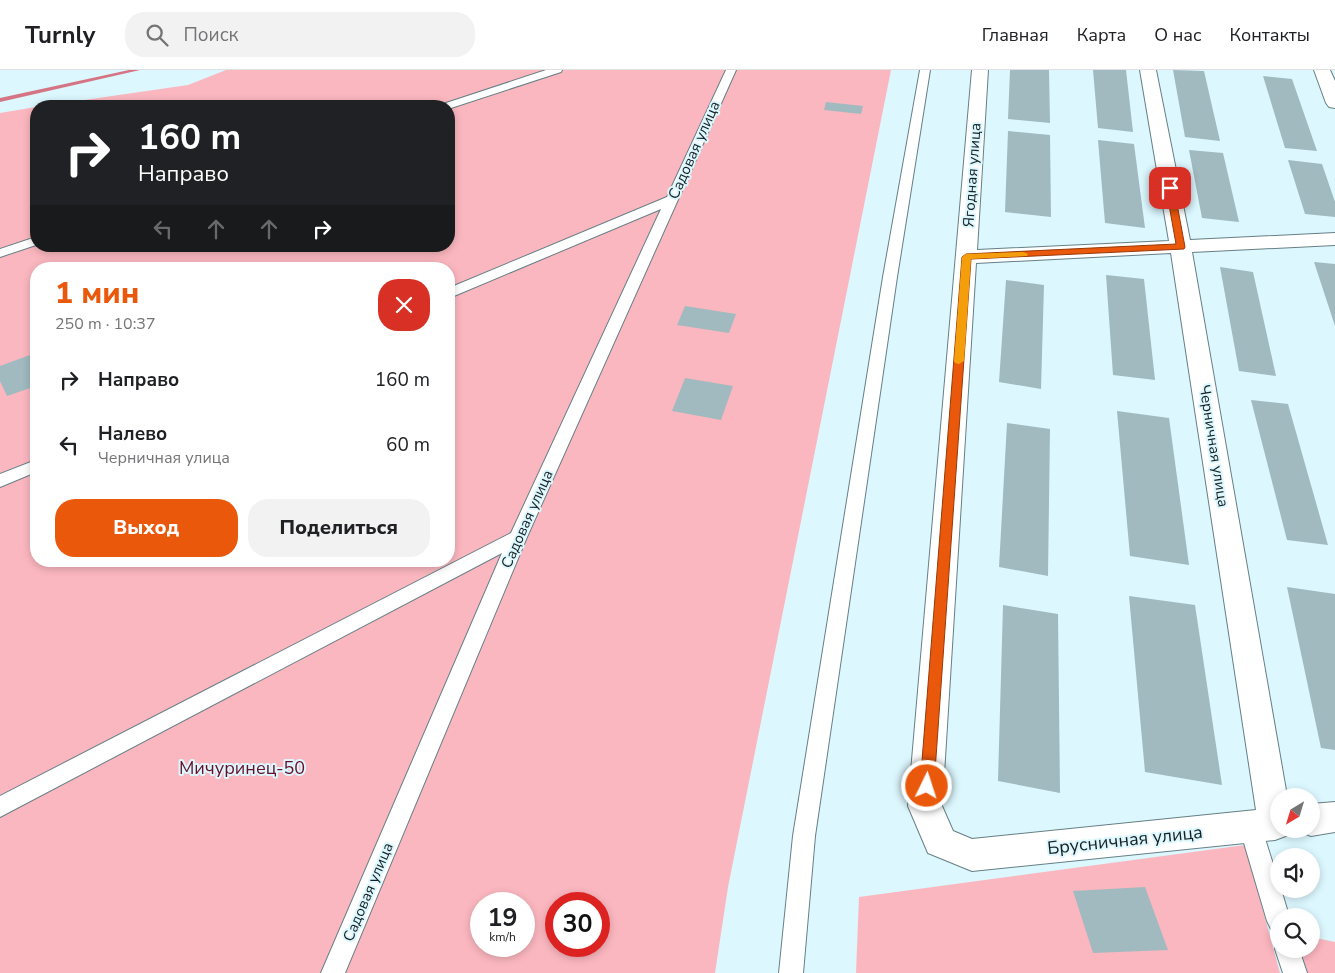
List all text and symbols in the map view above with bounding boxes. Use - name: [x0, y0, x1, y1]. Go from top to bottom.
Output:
- search box: [125, 12, 475, 57]
- text: Turnly: [25, 19, 95, 51]
- icon: search: [143, 21, 171, 49]
- text: Поиск: [183, 22, 239, 48]
- text: Главная: [982, 23, 1049, 47]
- text: Карта: [1077, 23, 1126, 47]
- text: О нас: [1154, 23, 1202, 47]
- text: Контакты: [1230, 23, 1310, 47]
- street label: Садовая улица: [663, 98, 725, 202]
- text: 160 m: [138, 114, 241, 161]
- icon: right: [55, 120, 120, 185]
- street label: Ягодная улица: [958, 122, 986, 228]
- text: Направо: [138, 159, 229, 189]
- pin: [1149, 167, 1191, 209]
- icon: arrive: [1156, 174, 1184, 202]
- icon: left: [149, 215, 177, 243]
- icon: ahead: [202, 215, 230, 243]
- icon: ahead: [255, 215, 283, 243]
- icon: right: [308, 215, 336, 243]
- text: 1 мин: [55, 273, 139, 314]
- button: close: [378, 279, 430, 331]
- text: 250 m · 10:37: [55, 313, 156, 335]
- icon: right: [55, 366, 83, 394]
- text: Направо: [98, 367, 179, 393]
- text: 160 m: [375, 367, 430, 393]
- street label: Черничная улица: [1194, 383, 1234, 509]
- text: Налево: [98, 421, 167, 447]
- icon: left: [55, 431, 83, 459]
- text: 60 m: [386, 432, 430, 458]
- text: Черничная улица: [98, 447, 230, 469]
- street label: Садовая улица: [496, 467, 558, 571]
- button: Выход: [55, 499, 238, 557]
- button: Поделиться: [248, 499, 430, 557]
- park label: Мичуринец-50: [179, 756, 305, 780]
- position arrow: [900, 759, 952, 811]
- north arrow: [1270, 788, 1320, 838]
- map controls: [1270, 788, 1320, 958]
- street label: Брусничная улица: [1046, 820, 1204, 860]
- street label: Садовая улица: [338, 840, 398, 944]
- button: sound: [1270, 848, 1320, 898]
- speed limit sign: 30: [545, 892, 610, 957]
- text: 19: [487, 901, 518, 935]
- button: search: [1270, 908, 1320, 958]
- text: km/h: [489, 929, 516, 945]

